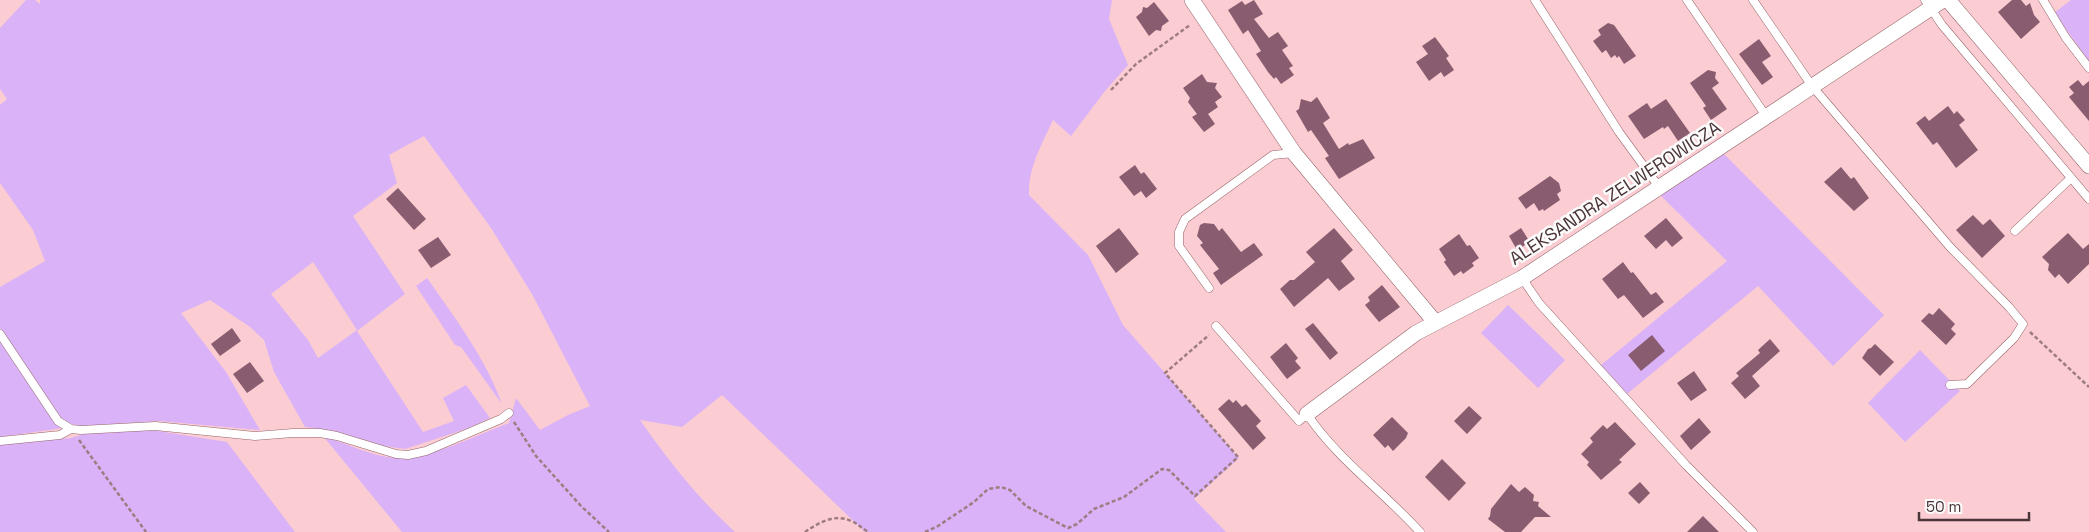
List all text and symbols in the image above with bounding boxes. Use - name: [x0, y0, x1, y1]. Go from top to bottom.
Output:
- street label: ALEKSANDRA ZELWEROWICZA: [1505, 116, 1725, 270]
- scale bar: [1919, 490, 2029, 522]
- text: 50 m: [1926, 497, 1961, 516]

